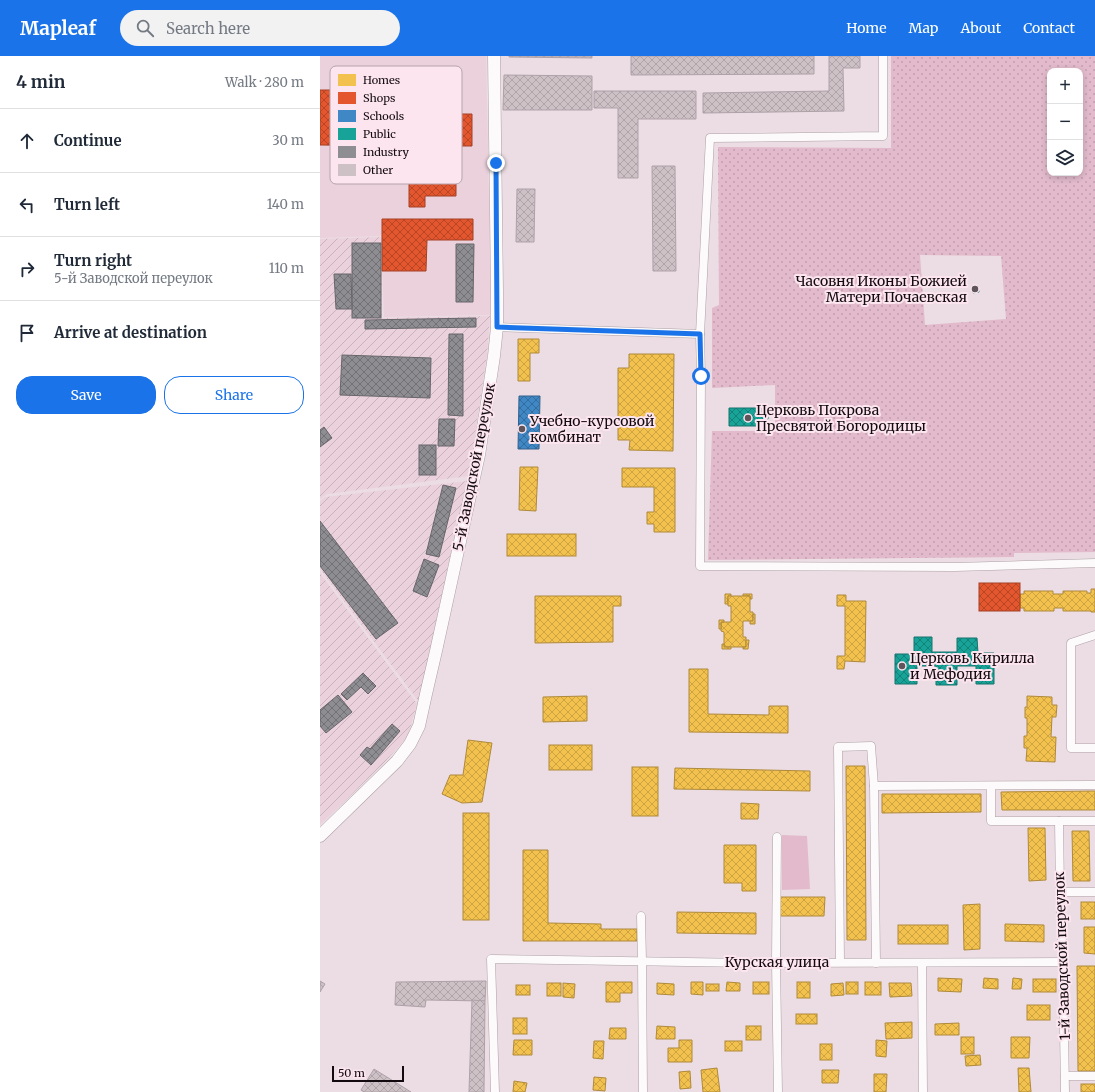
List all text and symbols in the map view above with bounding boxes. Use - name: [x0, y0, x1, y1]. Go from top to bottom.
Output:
- search box: [120, 10, 400, 46]
- text: Mapleaf: [20, 16, 96, 40]
- icon: search: [134, 17, 156, 39]
- text: Search here: [166, 19, 250, 38]
- text: Home: [846, 19, 887, 37]
- text: Map: [909, 19, 938, 37]
- text: About: [960, 19, 1001, 37]
- text: Contact: [1023, 19, 1075, 37]
- legend: [330, 66, 462, 184]
- map controls: [1047, 68, 1083, 176]
- button: +: [1047, 68, 1083, 104]
- text: 4 min: [16, 71, 65, 93]
- text: Homes: [363, 73, 400, 87]
- text: Walk · 280 m: [225, 74, 304, 91]
- text: Shops: [363, 91, 395, 105]
- button: −: [1047, 104, 1083, 140]
- text: Schools: [363, 109, 404, 123]
- text: Public: [363, 127, 396, 141]
- icon: ahead: [16, 130, 38, 152]
- text: Continue: [54, 131, 122, 150]
- text: 30 m: [272, 132, 304, 149]
- button: layers: [1047, 140, 1083, 176]
- text: Industry: [363, 145, 410, 159]
- route end: [487, 154, 505, 172]
- text: Other: [363, 163, 393, 177]
- icon: left: [16, 194, 38, 216]
- text: Turn left: [54, 195, 120, 214]
- text: 140 m: [267, 196, 304, 213]
- text: Turn right: [54, 251, 132, 270]
- icon: right: [16, 258, 38, 280]
- text: 110 m: [269, 260, 304, 277]
- text: 5-й Заводской переулок: [54, 270, 213, 287]
- place label: Часовня Иконы Божией Матери Почаевская: [796, 272, 967, 306]
- marker: Часовня Иконы Божией Матери Почаевская: [970, 284, 980, 294]
- icon: arrive: [16, 322, 38, 344]
- text: Arrive at destination: [54, 323, 207, 342]
- route start: [692, 367, 710, 385]
- button: Save: [16, 376, 156, 414]
- button: Share: [164, 376, 304, 414]
- street label: 5-й Заводской переулок: [449, 381, 499, 553]
- place label: Церковь Покрова Пресвятой Богородицы: [756, 401, 926, 435]
- place label: Учебно-курсовой комбинат: [529, 412, 655, 446]
- marker: Церковь Покрова Пресвятой Богородицы: [743, 413, 753, 423]
- marker: Учебно-курсовой комбинат: [517, 424, 527, 434]
- place label: Церковь Кирилла и Мефодия: [910, 649, 1035, 683]
- marker: Церковь Кирилла и Мефодия: [897, 661, 907, 671]
- street label: 1-й Заводской переулок: [1050, 871, 1074, 1040]
- street label: Курская улица: [725, 953, 830, 971]
- scale bar: [332, 1064, 404, 1083]
- text: 50 m: [338, 1066, 365, 1080]

